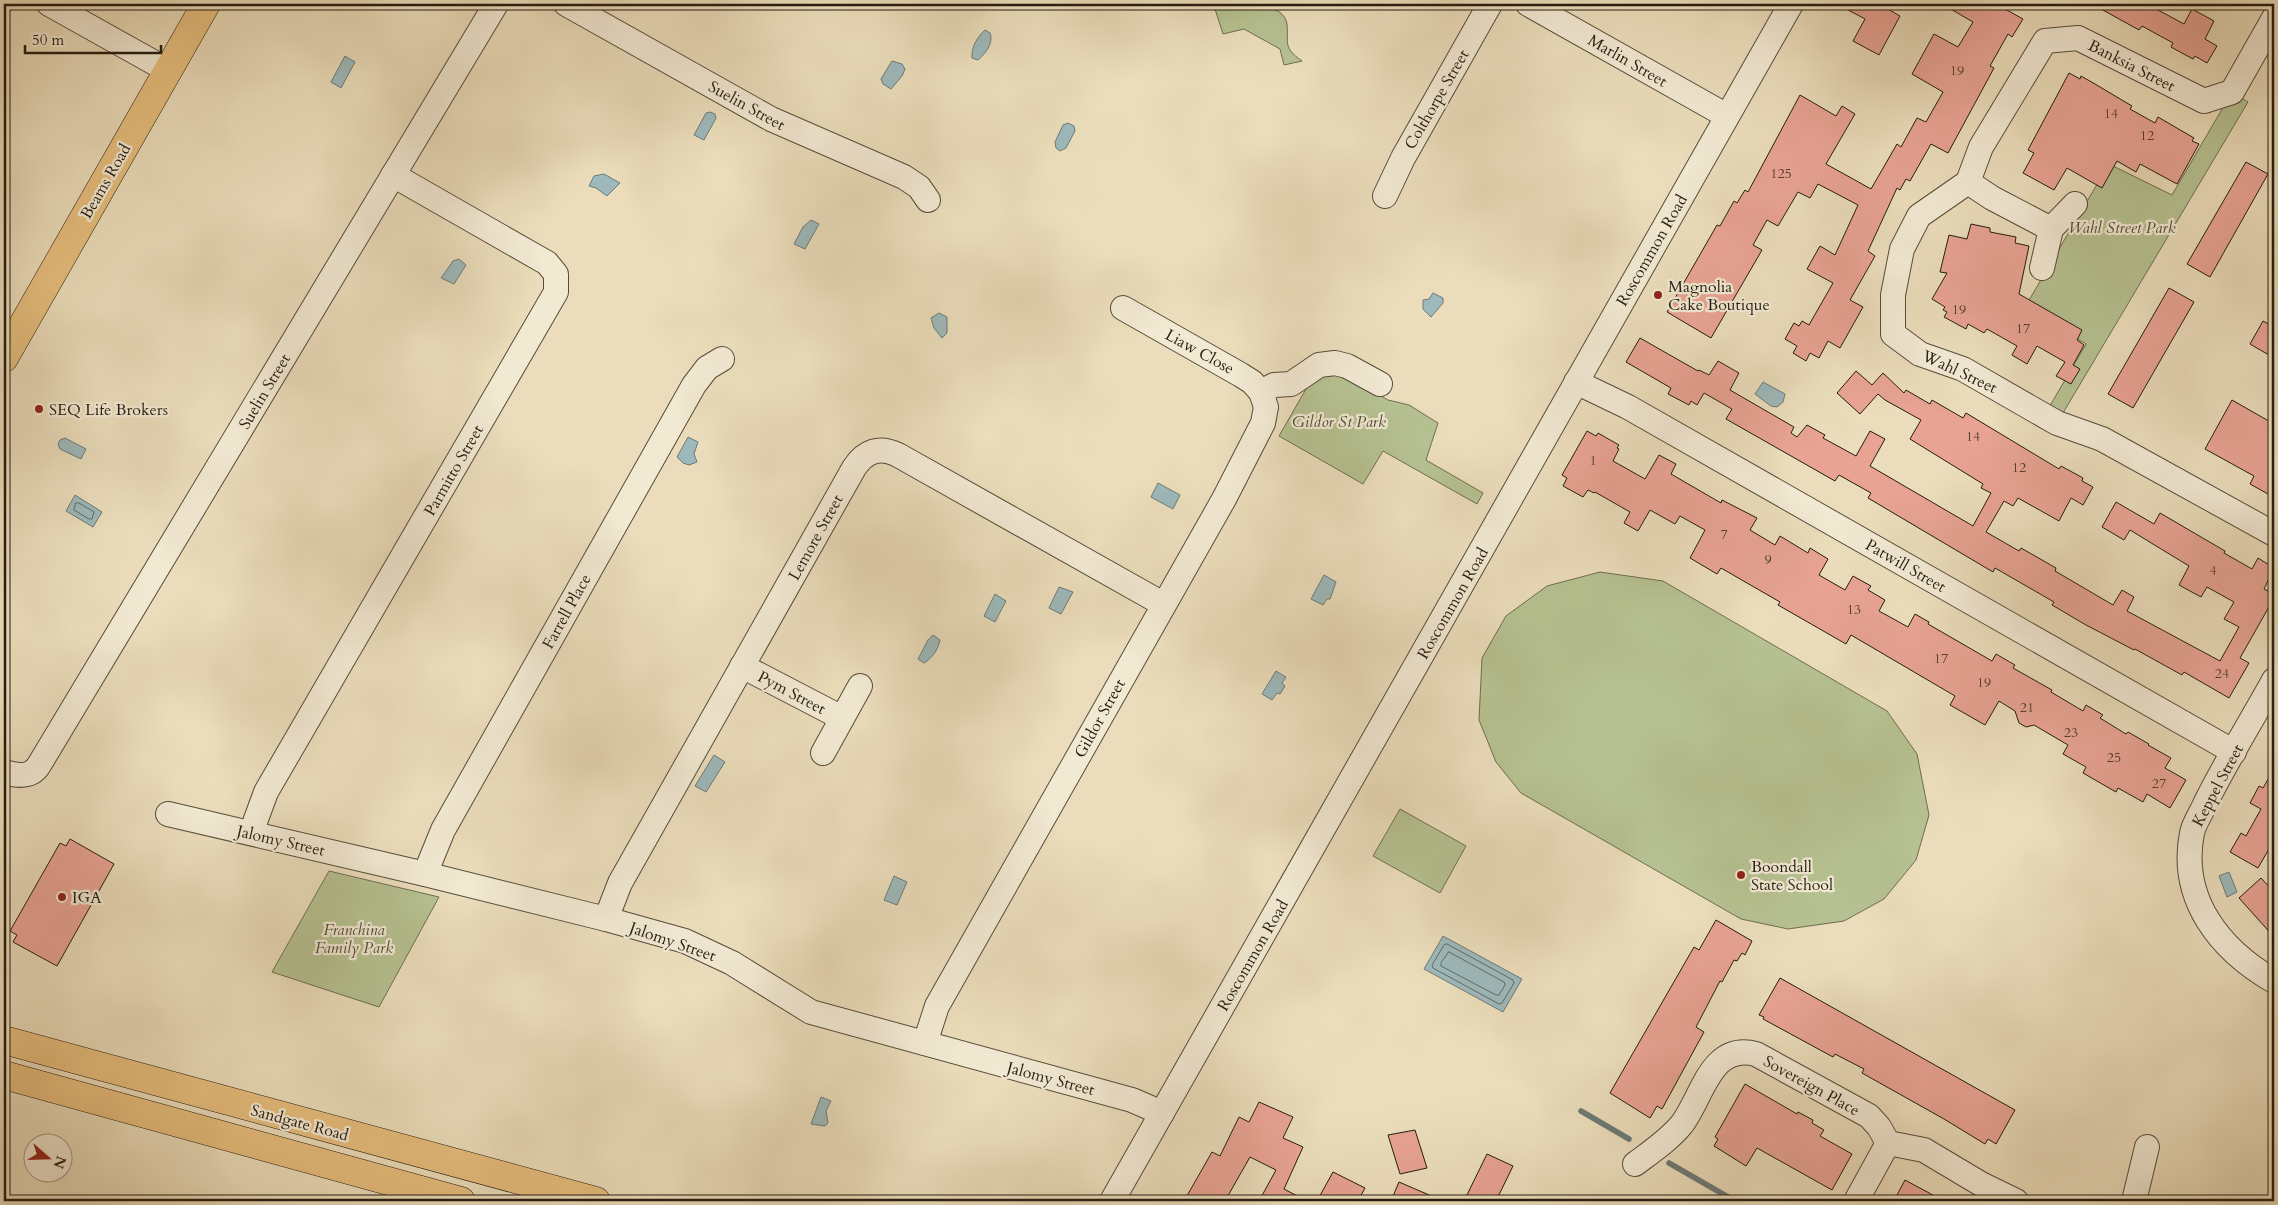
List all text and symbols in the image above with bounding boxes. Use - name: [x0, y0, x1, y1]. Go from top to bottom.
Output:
- scale bar: [25, 22, 161, 54]
- street label: Marlin Street: [1584, 29, 1671, 92]
- text: 50 m: [32, 30, 64, 50]
- street label: Banksia Street: [2084, 35, 2179, 97]
- street label: Colthorpe Street: [1399, 46, 1474, 153]
- house number: 19: [1950, 61, 1964, 80]
- street label: Suelin Street: [704, 76, 789, 136]
- house number: 14: [2104, 104, 2118, 123]
- house number: 12: [2140, 126, 2154, 145]
- street label: Beams Road: [75, 139, 136, 223]
- house number: 125: [1770, 164, 1792, 183]
- street label: Roscommon Road: [1611, 190, 1693, 310]
- park label: Wahl Street Park: [2068, 217, 2176, 239]
- place label: Magnolia Cake Boutique: [1668, 276, 1770, 316]
- marker: Magnolia Cake Boutique: [1652, 289, 1664, 301]
- house number: 19: [1952, 300, 1966, 319]
- house number: 17: [2016, 319, 2030, 338]
- street label: Liaw Close: [1161, 324, 1238, 380]
- street label: Wahl Street: [1918, 345, 2001, 399]
- street label: Suelin Street: [234, 350, 296, 433]
- place label: SEQ Life Brokers: [49, 399, 168, 421]
- marker: SEQ Life Brokers: [33, 403, 45, 415]
- park label: Gildor St Park: [1292, 411, 1386, 433]
- street label: Parmitto Street: [419, 421, 489, 520]
- house number: 14: [1966, 427, 1980, 446]
- house number: 1: [1589, 451, 1597, 470]
- house number: 12: [2012, 458, 2026, 477]
- street label: Lemore Street: [783, 491, 849, 584]
- house number: 7: [1720, 525, 1728, 544]
- street label: Patwill Street: [1861, 534, 1950, 598]
- street label: Roscommon Road: [1412, 543, 1494, 663]
- house number: 9: [1764, 550, 1772, 569]
- house number: 4: [2209, 561, 2217, 580]
- street label: Farrell Place: [537, 570, 596, 653]
- house number: 13: [1847, 600, 1861, 619]
- house number: 17: [1934, 649, 1948, 668]
- house number: 24: [2215, 664, 2229, 683]
- street label: Pym Street: [754, 666, 829, 720]
- house number: 19: [1977, 673, 1991, 692]
- street label: Gildor Street: [1069, 675, 1131, 762]
- house number: 21: [2020, 698, 2034, 717]
- house number: 23: [2064, 723, 2078, 742]
- street label: Keppel Street: [2187, 740, 2249, 831]
- house number: 25: [2107, 748, 2121, 767]
- house number: 27: [2152, 774, 2166, 793]
- street label: Jalomy Street: [233, 820, 327, 862]
- place label: Boondall State School: [1751, 856, 1833, 896]
- marker: Boondall State School: [1735, 869, 1747, 881]
- place label: IGA: [72, 887, 102, 909]
- marker: IGA: [56, 891, 68, 903]
- street label: Roscommon Road: [1212, 895, 1294, 1015]
- street label: Jalomy Street: [625, 916, 719, 967]
- park label: Franchina Family Park: [315, 919, 393, 959]
- street label: Sovereign Place: [1759, 1050, 1864, 1121]
- street label: Jalomy Street: [1003, 1056, 1097, 1101]
- street label: Sandgate Road: [248, 1099, 351, 1147]
- north arrow: [22, 1132, 72, 1182]
- text: N: [49, 1153, 71, 1171]

